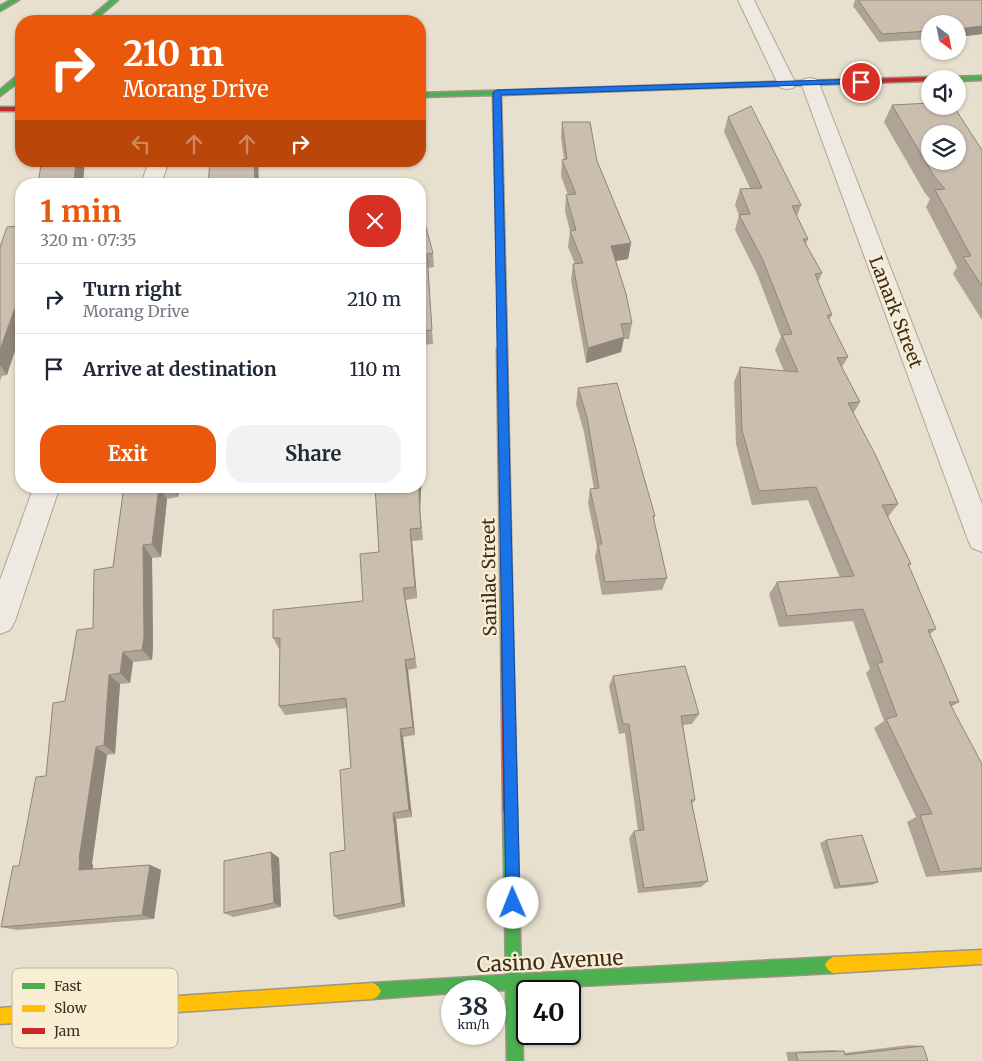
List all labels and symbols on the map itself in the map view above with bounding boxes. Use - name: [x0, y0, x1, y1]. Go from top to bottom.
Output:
- north arrow: [921, 15, 966, 60]
- pin: [840, 61, 882, 103]
- street label: Lanark Street: [864, 253, 928, 371]
- street label: Sanilac Street: [476, 518, 502, 636]
- position arrow: [486, 876, 538, 928]
- street label: Casino Avenue: [476, 944, 624, 978]
- legend: [12, 968, 178, 1048]
- text: Fast: [54, 977, 82, 995]
- speed limit sign: 40: [516, 980, 581, 1045]
- text: Slow: [54, 999, 87, 1017]
- text: Jam: [53, 1022, 80, 1040]

